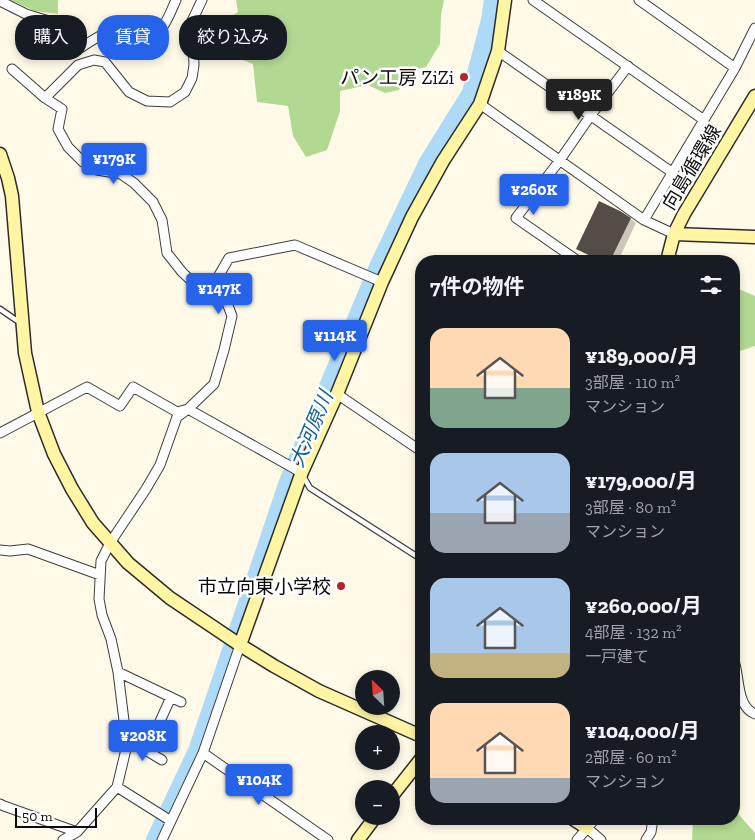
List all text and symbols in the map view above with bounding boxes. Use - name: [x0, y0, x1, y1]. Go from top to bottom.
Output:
- chip: 購入: [15, 15, 87, 60]
- chip: 賃貸: [97, 15, 169, 60]
- chip: 絞り込み: [179, 15, 287, 60]
- place label: パン工房 ZiZi: [340, 66, 454, 89]
- marker: パン工房 ZiZi: [458, 71, 470, 83]
- pin: ¥189K: [544, 78, 614, 121]
- text: ¥189K: [557, 85, 601, 104]
- street label: 向島循環線: [657, 121, 726, 214]
- pin: ¥179K: [79, 142, 149, 185]
- text: ¥179K: [93, 149, 135, 168]
- pin: ¥260K: [499, 174, 569, 216]
- text: ¥260K: [511, 180, 557, 199]
- icon: filters: [697, 271, 725, 299]
- pin: ¥147K: [184, 272, 254, 315]
- text: 7件の物件: [430, 274, 524, 299]
- text: ¥147K: [197, 279, 241, 298]
- pin: ¥114K: [300, 320, 370, 362]
- text: ¥114K: [314, 326, 356, 345]
- text: ¥189,000/月: [585, 343, 698, 368]
- icon: home: [470, 348, 530, 408]
- text: 3部屋 · 110 m²: [585, 373, 680, 392]
- water label: 大河原川: [284, 386, 338, 471]
- text: マンション: [585, 397, 665, 416]
- text: ¥179,000/月: [585, 468, 697, 493]
- icon: home: [470, 473, 530, 533]
- text: 3部屋 · 80 m²: [585, 498, 676, 517]
- text: マンション: [585, 522, 665, 541]
- place label: 市立向東小学校: [198, 575, 331, 598]
- marker: 市立向東小学校: [335, 580, 347, 592]
- text: ¥260,000/月: [585, 593, 702, 618]
- icon: home: [470, 598, 530, 658]
- text: 4部屋 · 132 m²: [585, 623, 682, 642]
- text: 一戸建て: [585, 647, 649, 666]
- north arrow: [355, 670, 400, 715]
- map controls: [355, 670, 400, 825]
- text: ¥104,000/月: [585, 718, 700, 743]
- pin: ¥208K: [108, 720, 178, 762]
- icon: home: [470, 723, 530, 783]
- button: +: [355, 725, 400, 770]
- text: ¥208K: [120, 726, 166, 745]
- text: 2部屋 · 60 m²: [585, 748, 677, 767]
- pin: ¥104K: [224, 764, 294, 806]
- text: ¥104K: [236, 770, 282, 789]
- text: マンション: [585, 772, 665, 791]
- button: −: [355, 780, 400, 825]
- scale bar: [15, 805, 98, 828]
- text: 50 m: [22, 808, 53, 825]

